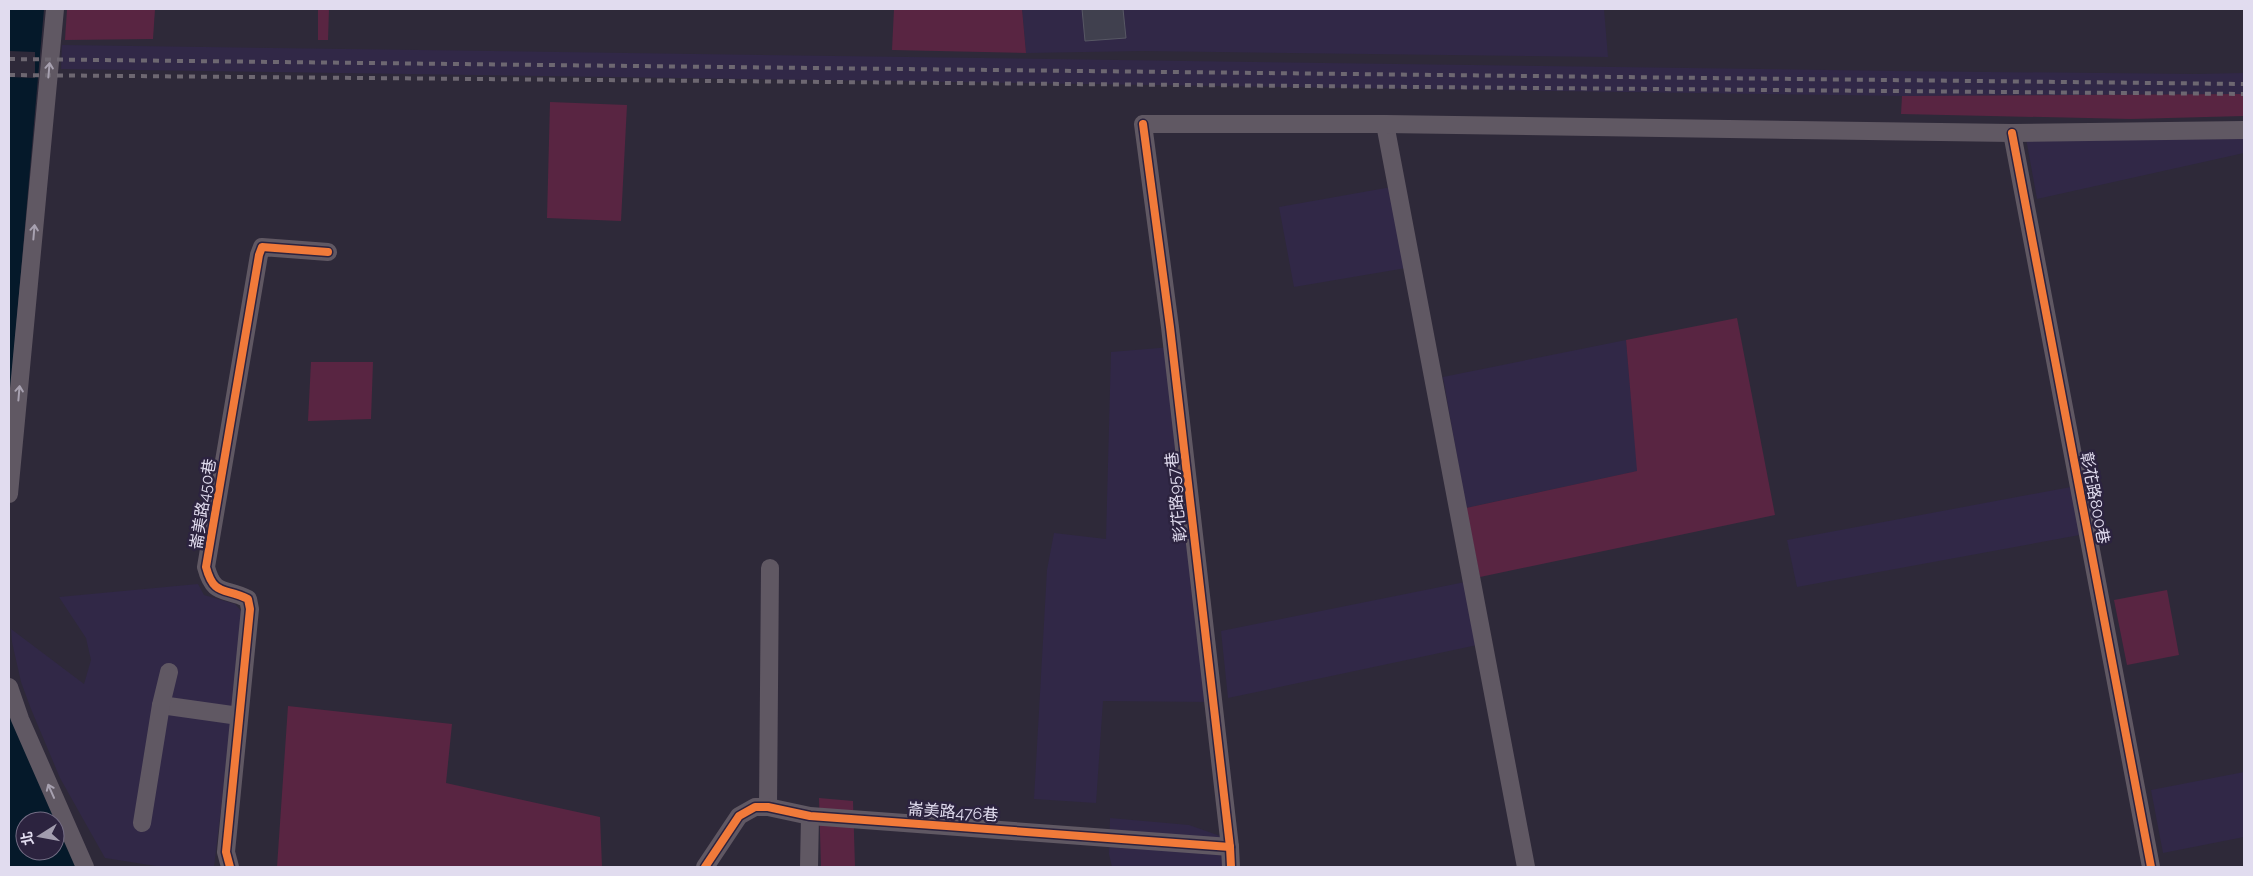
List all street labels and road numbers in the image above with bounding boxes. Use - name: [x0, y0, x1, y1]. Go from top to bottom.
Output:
- street label: 彰花路957巷: [1162, 451, 1190, 543]
- street label: 彰花路800巷: [2077, 451, 2113, 545]
- street label: 崙美路450巷: [186, 457, 220, 551]
- street label: 崙美路476巷: [907, 799, 999, 825]

